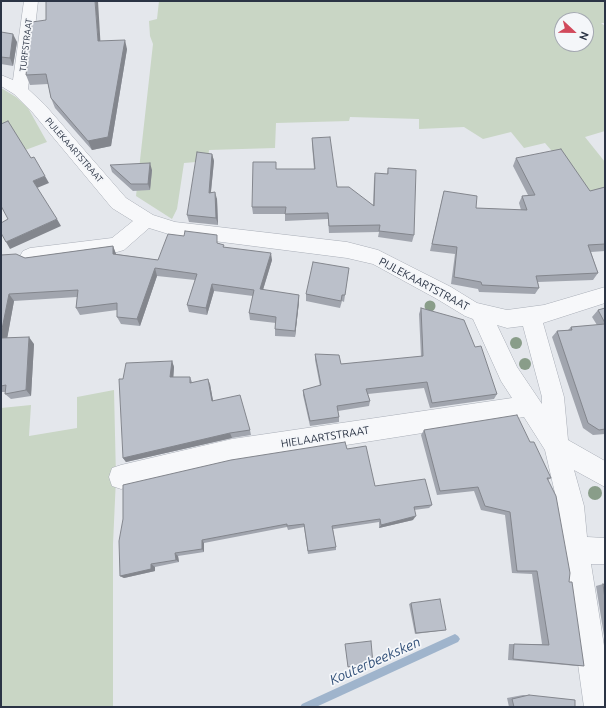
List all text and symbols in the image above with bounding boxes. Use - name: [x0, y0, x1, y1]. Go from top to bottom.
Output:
- north arrow: [554, 12, 594, 52]
- street label: TURFSTRAAT: [17, 18, 35, 72]
- text: N: [577, 30, 591, 42]
- street label: PIJLEKAARTSTRAAT: [43, 115, 105, 185]
- street label: PIJLEKAARTSTRAAT: [377, 255, 471, 313]
- street label: HIELAARTSTRAAT: [280, 423, 370, 451]
- water label: Kouterbeeksken: [327, 633, 423, 689]

